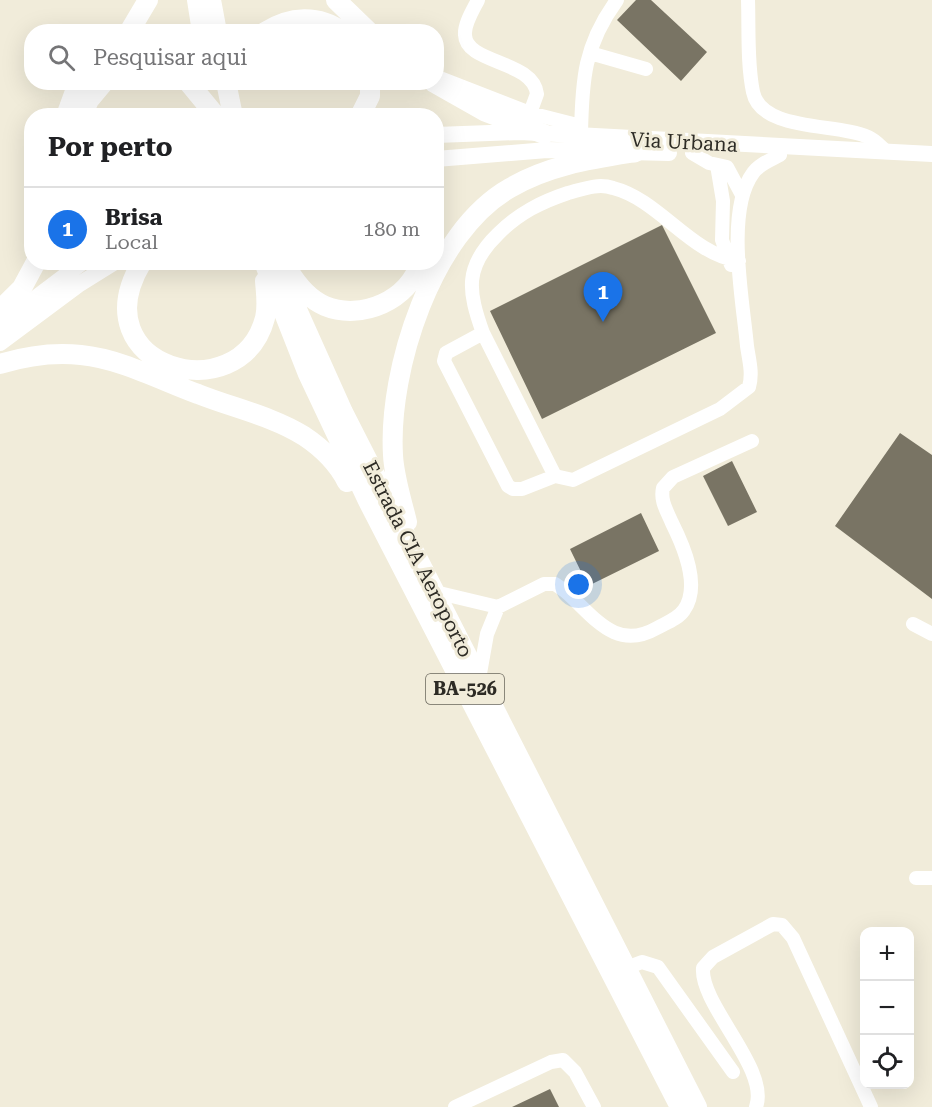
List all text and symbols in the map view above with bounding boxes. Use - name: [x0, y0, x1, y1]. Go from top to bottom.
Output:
- search box: [24, 24, 444, 90]
- icon: search: [45, 41, 78, 74]
- text: Pesquisar aqui: [93, 45, 247, 70]
- street label: Via Urbana: [630, 127, 738, 157]
- text: Por perto: [48, 132, 173, 162]
- text: Brisa: [105, 205, 162, 230]
- text: 1: [62, 217, 73, 241]
- text: 180 m: [363, 217, 420, 241]
- text: Local: [105, 230, 158, 254]
- pin: 1: [584, 272, 622, 322]
- street label: Estrada CIA Aeroporto: [358, 457, 478, 661]
- your location: [564, 570, 593, 599]
- road number: BA-526: [426, 674, 504, 704]
- map controls: [860, 927, 914, 1089]
- button: +: [860, 927, 914, 981]
- button: −: [860, 981, 914, 1035]
- button: locate: [860, 1035, 914, 1089]

